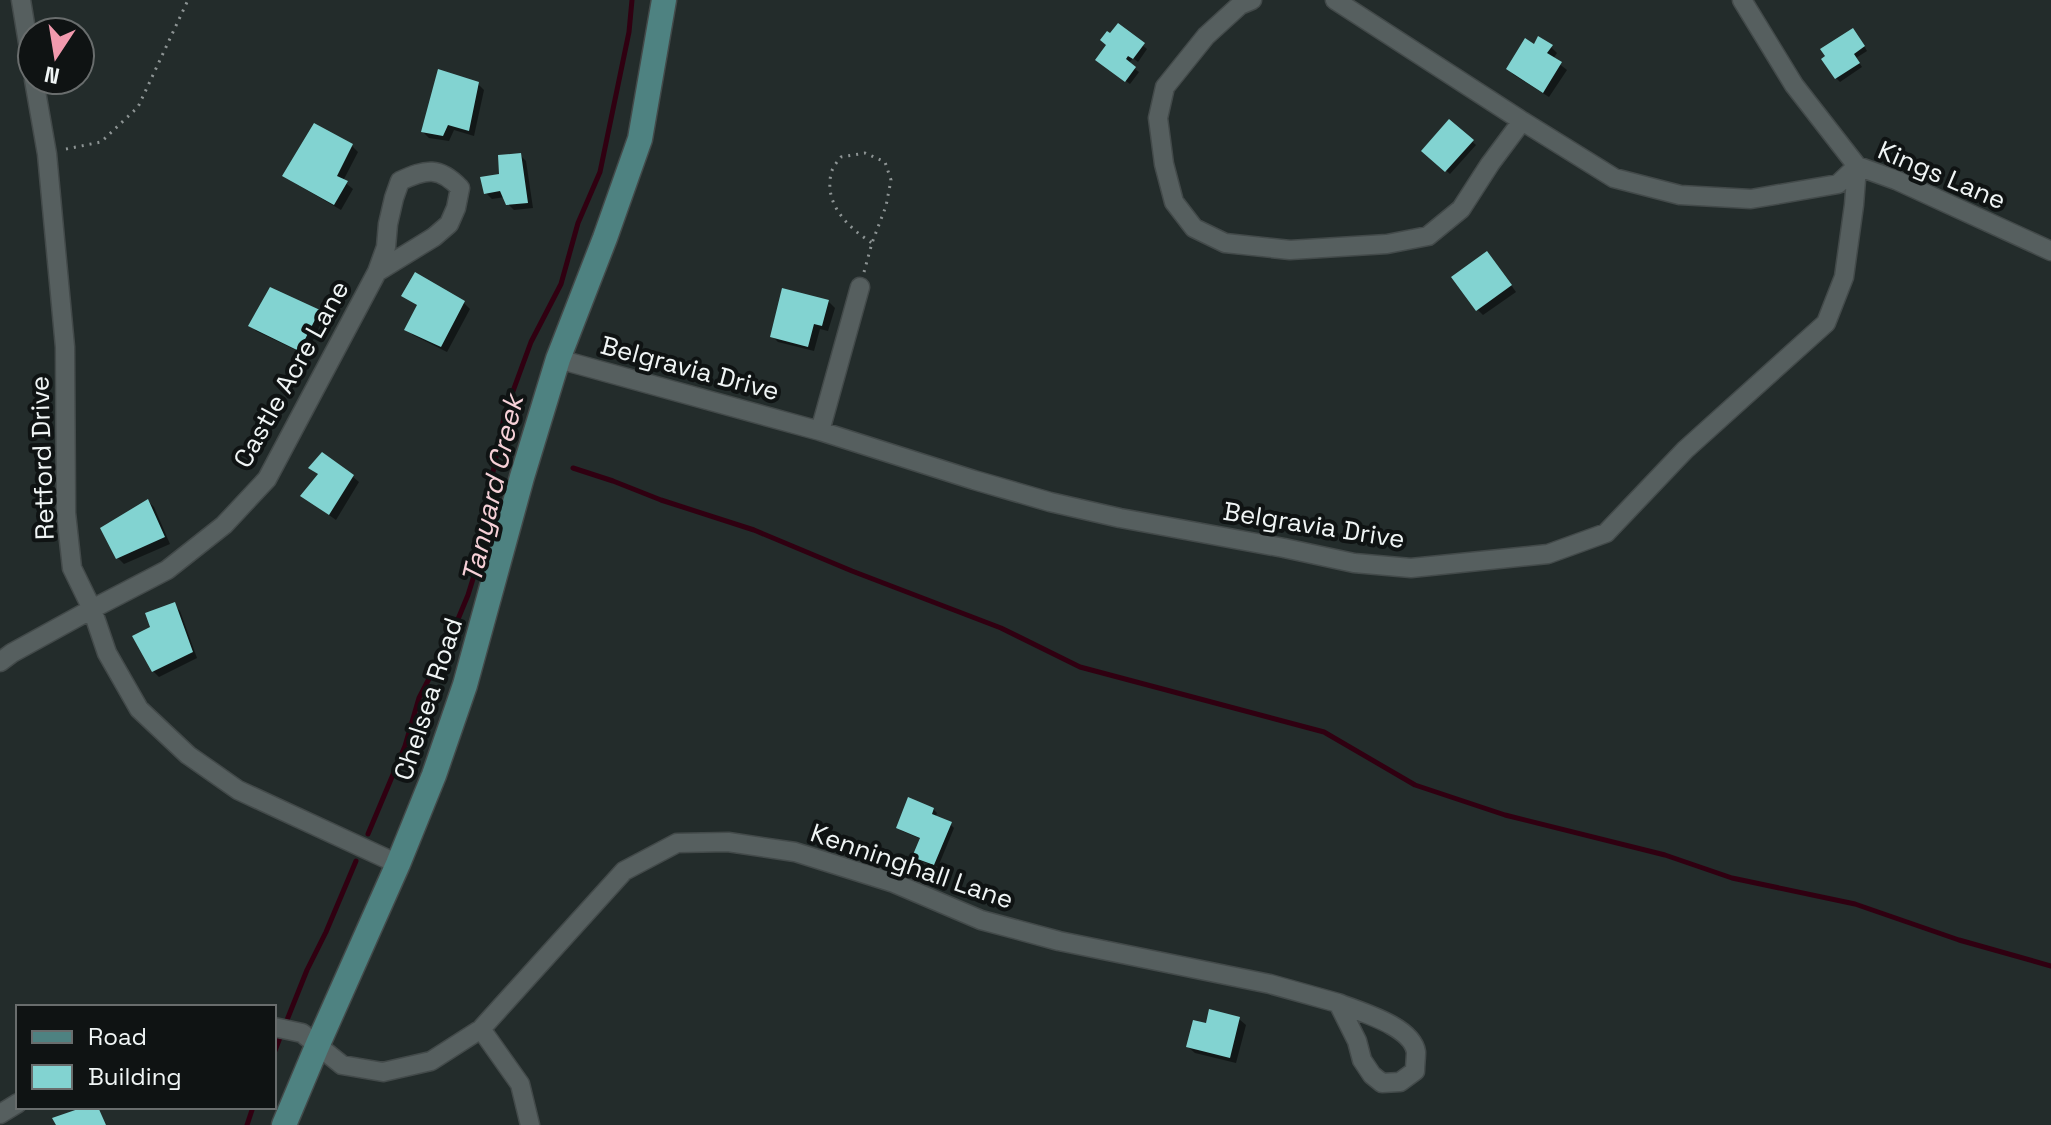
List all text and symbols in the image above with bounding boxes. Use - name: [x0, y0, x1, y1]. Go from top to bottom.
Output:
- north arrow: [16, 16, 96, 96]
- text: N: [42, 60, 62, 91]
- street label: Kings Lane: [1873, 133, 2011, 217]
- street label: Castle Acre Lane: [226, 274, 356, 474]
- street label: Belgravia Drive: [597, 328, 783, 408]
- street label: Retford Drive: [22, 375, 62, 541]
- water label: Tanyard Creek: [453, 389, 532, 587]
- street label: Belgravia Drive: [1221, 494, 1407, 556]
- street label: Chelsea Road: [386, 613, 470, 785]
- street label: Kenninghall Lane: [806, 815, 1018, 917]
- legend: [16, 1005, 276, 1109]
- text: Road: [88, 1021, 147, 1052]
- text: Building: [88, 1061, 182, 1092]

